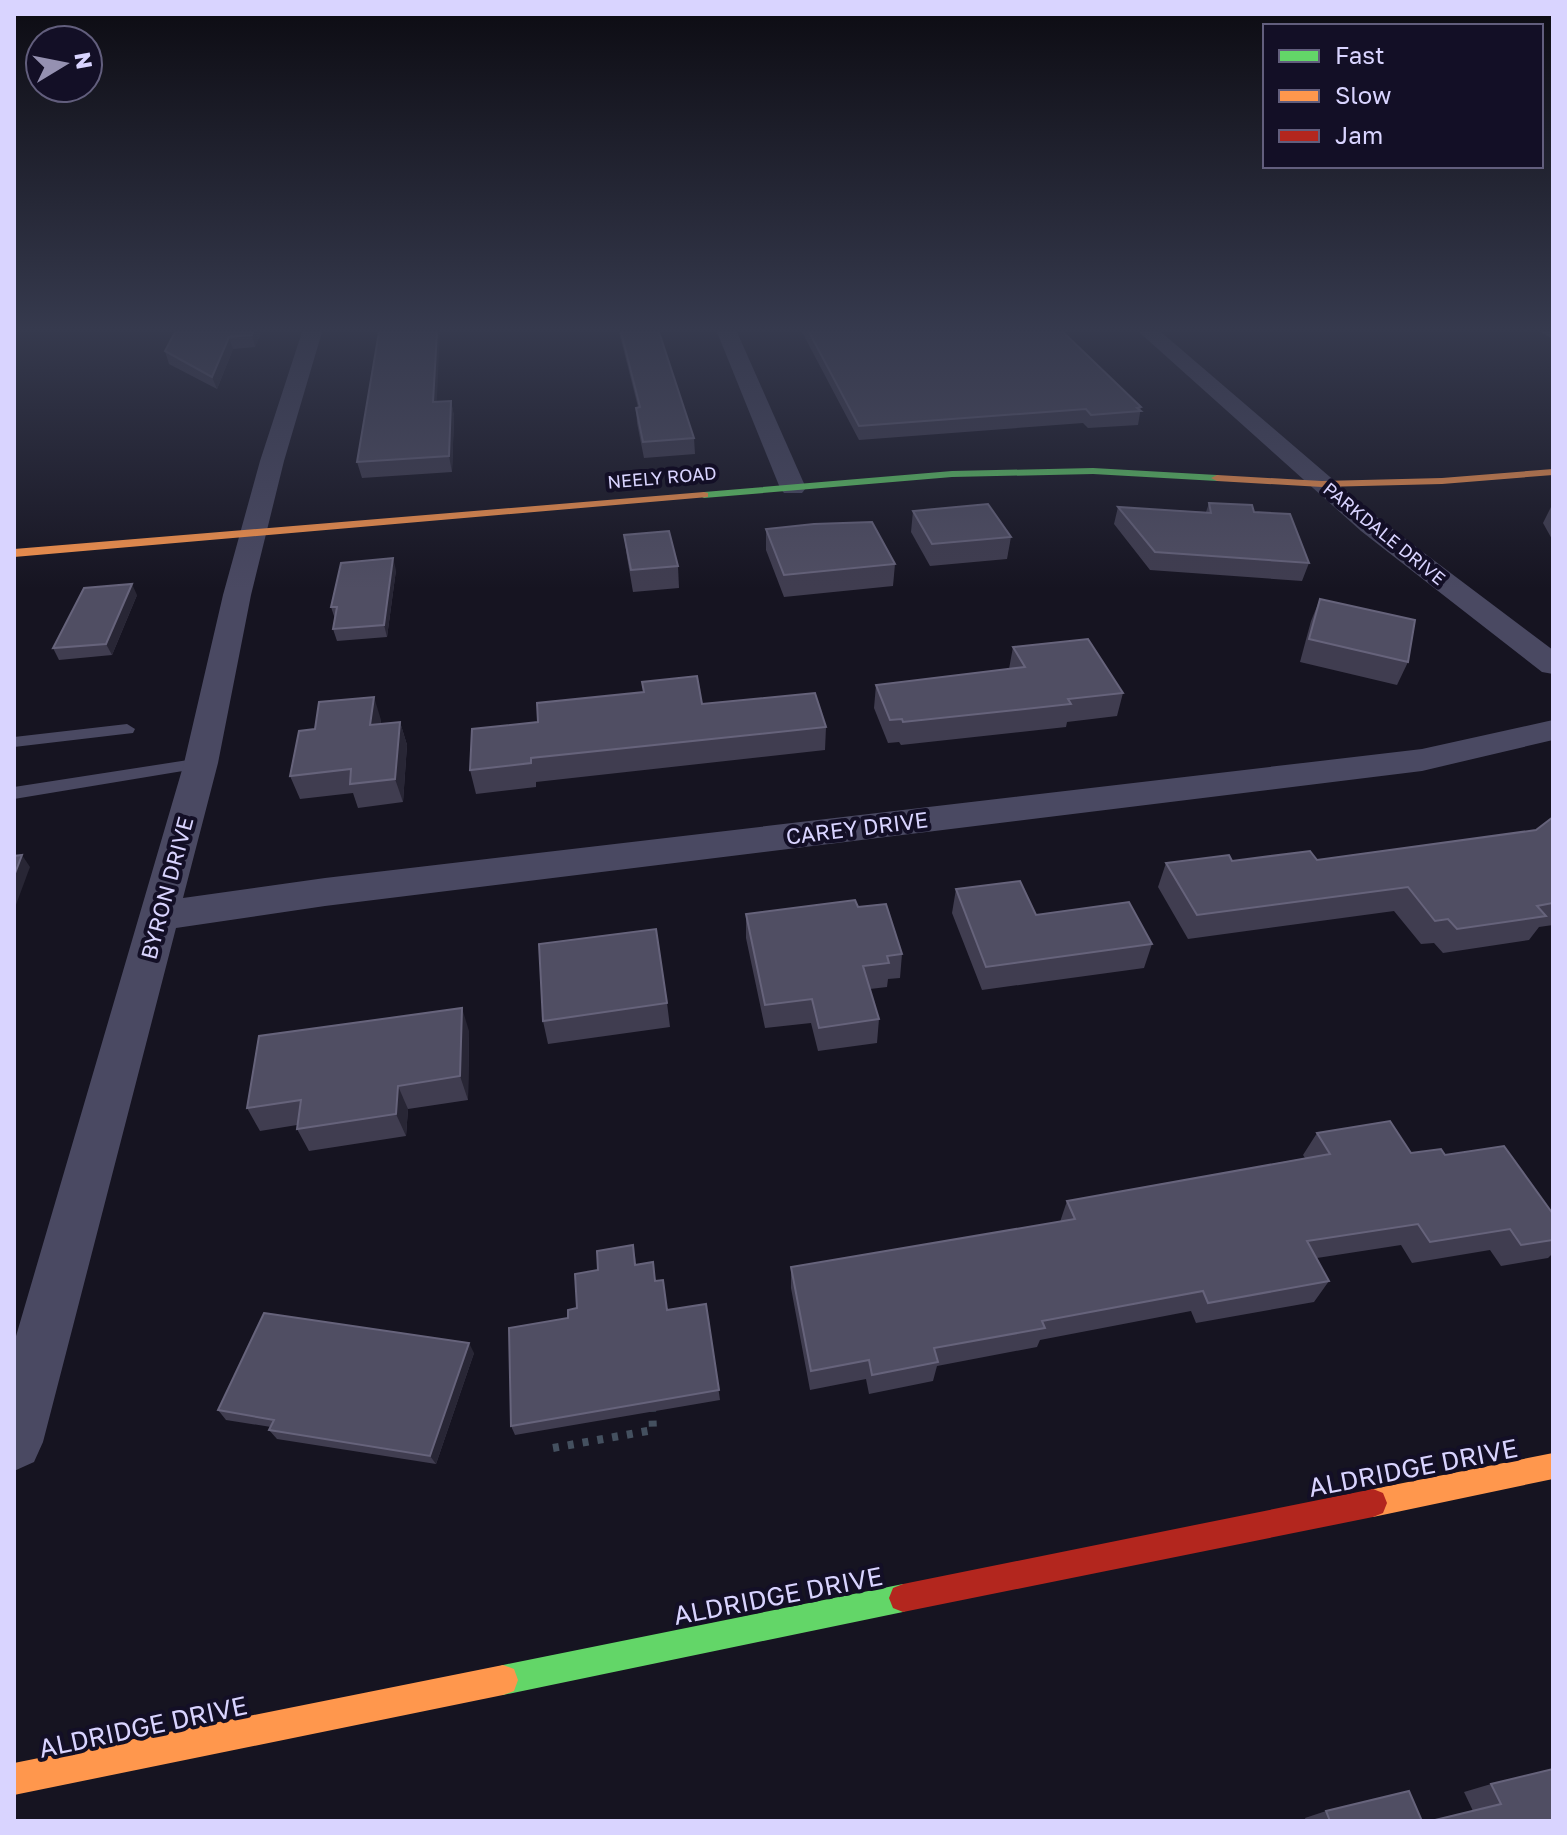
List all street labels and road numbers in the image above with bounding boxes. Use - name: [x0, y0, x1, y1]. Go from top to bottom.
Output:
- street label: NEELY ROAD: [606, 461, 717, 493]
- street label: PARKDALE DRIVE: [1319, 477, 1450, 589]
- street label: CAREY DRIVE: [784, 805, 929, 850]
- street label: BYRON DRIVE: [134, 813, 199, 962]
- street label: ALDRIDGE DRIVE: [1306, 1432, 1520, 1503]
- street label: ALDRIDGE DRIVE: [671, 1560, 885, 1631]
- street label: ALDRIDGE DRIVE: [36, 1689, 250, 1764]

